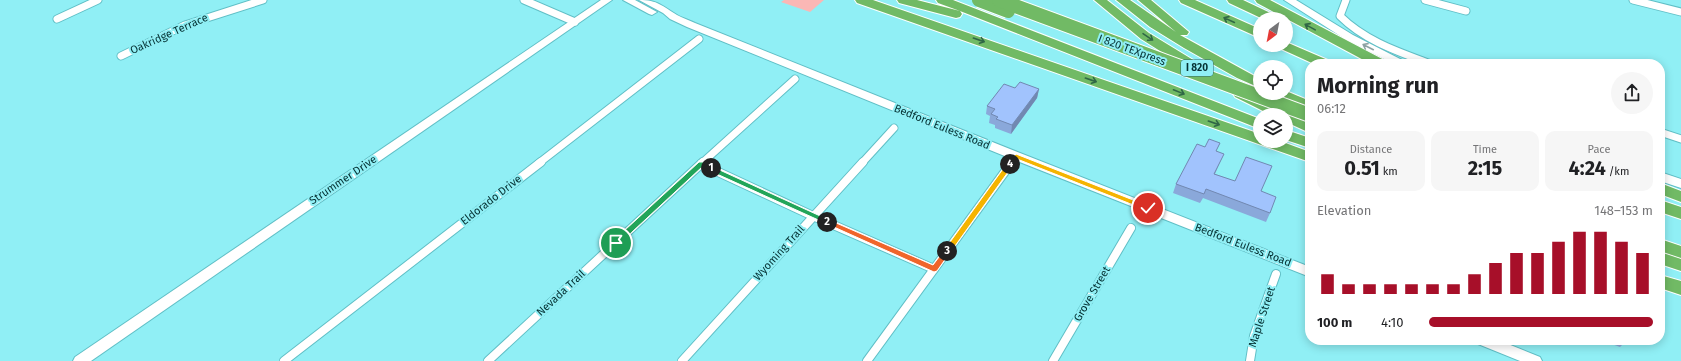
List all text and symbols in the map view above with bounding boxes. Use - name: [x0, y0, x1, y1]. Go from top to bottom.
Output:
- street label: Oakridge Terrace: [128, 11, 210, 57]
- north arrow: [1253, 12, 1293, 52]
- map controls: [1253, 12, 1293, 148]
- one-way arrow: [1224, 16, 1236, 23]
- one-way arrow: [1304, 22, 1316, 30]
- street label: I 820 TEXpress: [1097, 32, 1167, 68]
- one-way arrow: [1143, 33, 1154, 41]
- one-way arrow: [973, 37, 986, 44]
- one-way arrow: [1362, 42, 1374, 50]
- road number: I 820: [1181, 60, 1213, 76]
- button: locate: [1253, 60, 1293, 100]
- text: Morning run: [1317, 72, 1439, 99]
- button: share: [1611, 72, 1653, 114]
- one-way arrow: [1085, 76, 1097, 84]
- one-way arrow: [1172, 89, 1184, 96]
- text: 06:12: [1317, 101, 1346, 116]
- street label: Bedford Euless Road: [892, 102, 992, 152]
- button: layers: [1253, 108, 1293, 148]
- one-way arrow: [1207, 120, 1220, 127]
- text: Distance: [1350, 143, 1392, 156]
- text: Time: [1473, 143, 1497, 156]
- text: Pace: [1588, 143, 1610, 156]
- street label: Strummer Drive: [307, 153, 379, 207]
- pin: 4: [1000, 154, 1020, 174]
- text: 0.51: [1344, 156, 1380, 180]
- text: 2:15: [1468, 156, 1502, 180]
- text: 4:24: [1569, 156, 1606, 180]
- text: 4: [1007, 157, 1013, 170]
- pin: 1: [701, 158, 721, 178]
- text: 1: [708, 161, 714, 174]
- text: km: [1380, 165, 1398, 178]
- text: /km: [1606, 165, 1629, 178]
- street label: Eldorado Drive: [458, 172, 524, 228]
- pin: [1131, 191, 1165, 225]
- icon: check: [1137, 197, 1159, 219]
- text: Elevation: [1317, 203, 1371, 218]
- text: 148–153 m: [1594, 203, 1653, 218]
- pin: 2: [817, 212, 837, 232]
- text: 2: [824, 215, 830, 228]
- street label: Bedford Euless Road: [1193, 221, 1293, 269]
- street label: Wyoming Trail: [751, 223, 807, 283]
- pin: [599, 226, 633, 260]
- icon: arrive: [605, 232, 627, 254]
- pin: 3: [937, 241, 957, 261]
- text: 3: [944, 244, 950, 257]
- street label: Grove Street: [1071, 264, 1113, 324]
- street label: Nevada Trail: [534, 267, 588, 319]
- street label: Maple Street: [1246, 285, 1278, 349]
- text: 100 m: [1317, 315, 1352, 330]
- text: 4:10: [1381, 315, 1403, 330]

